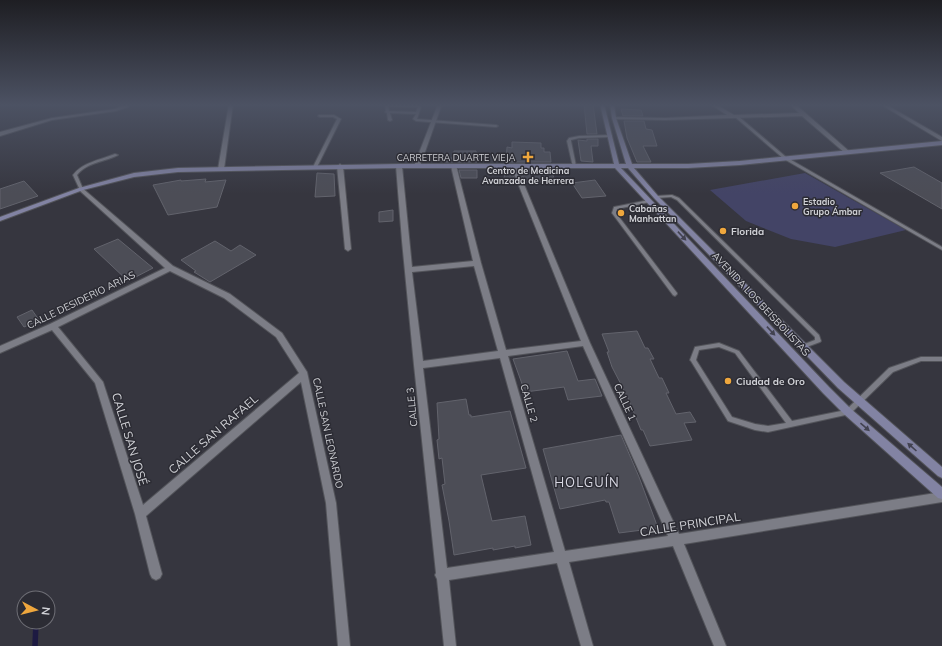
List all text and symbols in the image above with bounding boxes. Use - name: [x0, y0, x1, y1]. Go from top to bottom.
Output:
- marker: Centro de Medicina Avanzada de Herrera: [522, 151, 534, 163]
- street label: CARRETERA DUARTE VIEJA: [397, 152, 516, 163]
- place label: Centro de Medicina Avanzada de Herrera: [482, 165, 574, 186]
- place label: Estadio Grupo Ámbar: [803, 196, 862, 217]
- marker: Estadio Grupo Ámbar: [790, 201, 800, 211]
- place label: Cabañas Manhattan: [629, 203, 676, 224]
- marker: Cabañas Manhattan: [616, 208, 626, 218]
- place label: Florida: [731, 225, 764, 238]
- marker: Florida: [718, 226, 728, 236]
- one-way arrow: [677, 231, 687, 241]
- street label: AVENIDA LOS BEISBOLISTAS: [709, 249, 813, 359]
- street label: CALLE DESIDERIO ARIAS: [25, 268, 137, 332]
- one-way arrow: [766, 326, 776, 336]
- place label: Ciudad de Oro: [736, 375, 805, 388]
- street label: CALLE SAN LEONARDO: [310, 376, 346, 490]
- marker: Ciudad de Oro: [723, 376, 733, 386]
- street label: CALLE 1: [611, 381, 639, 423]
- street label: CALLE 2: [517, 382, 541, 424]
- street label: CALLE 3: [403, 387, 421, 427]
- street label: CALLE SAN JOSÉ: [109, 391, 151, 487]
- street label: CALLE SAN RAFAEL: [165, 391, 261, 477]
- one-way arrow: [860, 422, 870, 431]
- one-way arrow: [907, 443, 917, 452]
- district label: HOLGUÍN: [554, 474, 620, 490]
- street label: CALLE PRINCIPAL: [639, 509, 742, 539]
- north arrow: [16, 590, 56, 630]
- text: N: [38, 606, 53, 616]

